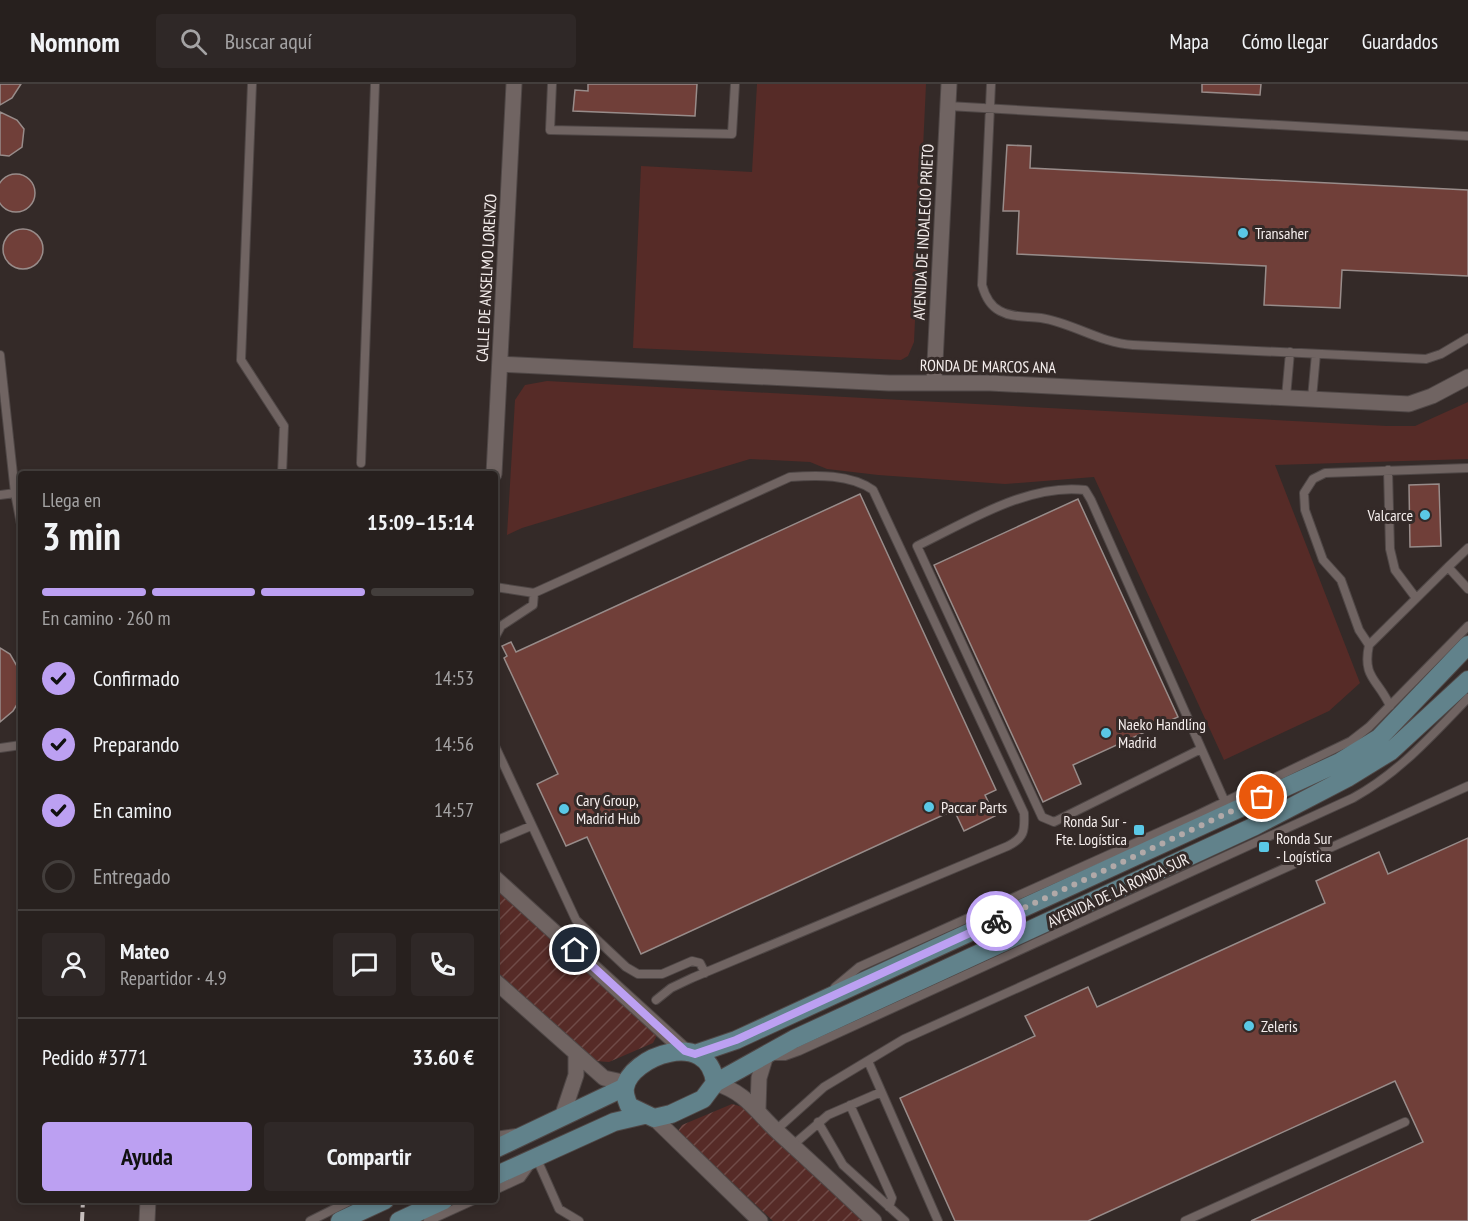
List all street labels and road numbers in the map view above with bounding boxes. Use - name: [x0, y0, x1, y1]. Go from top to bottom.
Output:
- street label: AVENIDA DE INDALECIO PRIETO: [908, 143, 938, 321]
- street label: CALLE DE ANSELMO LORENZO: [472, 193, 500, 363]
- street label: RONDA DE MARCOS ANA: [920, 355, 1057, 377]
- street label: AVENIDA DE LA RONDA SUR: [1044, 848, 1192, 932]

